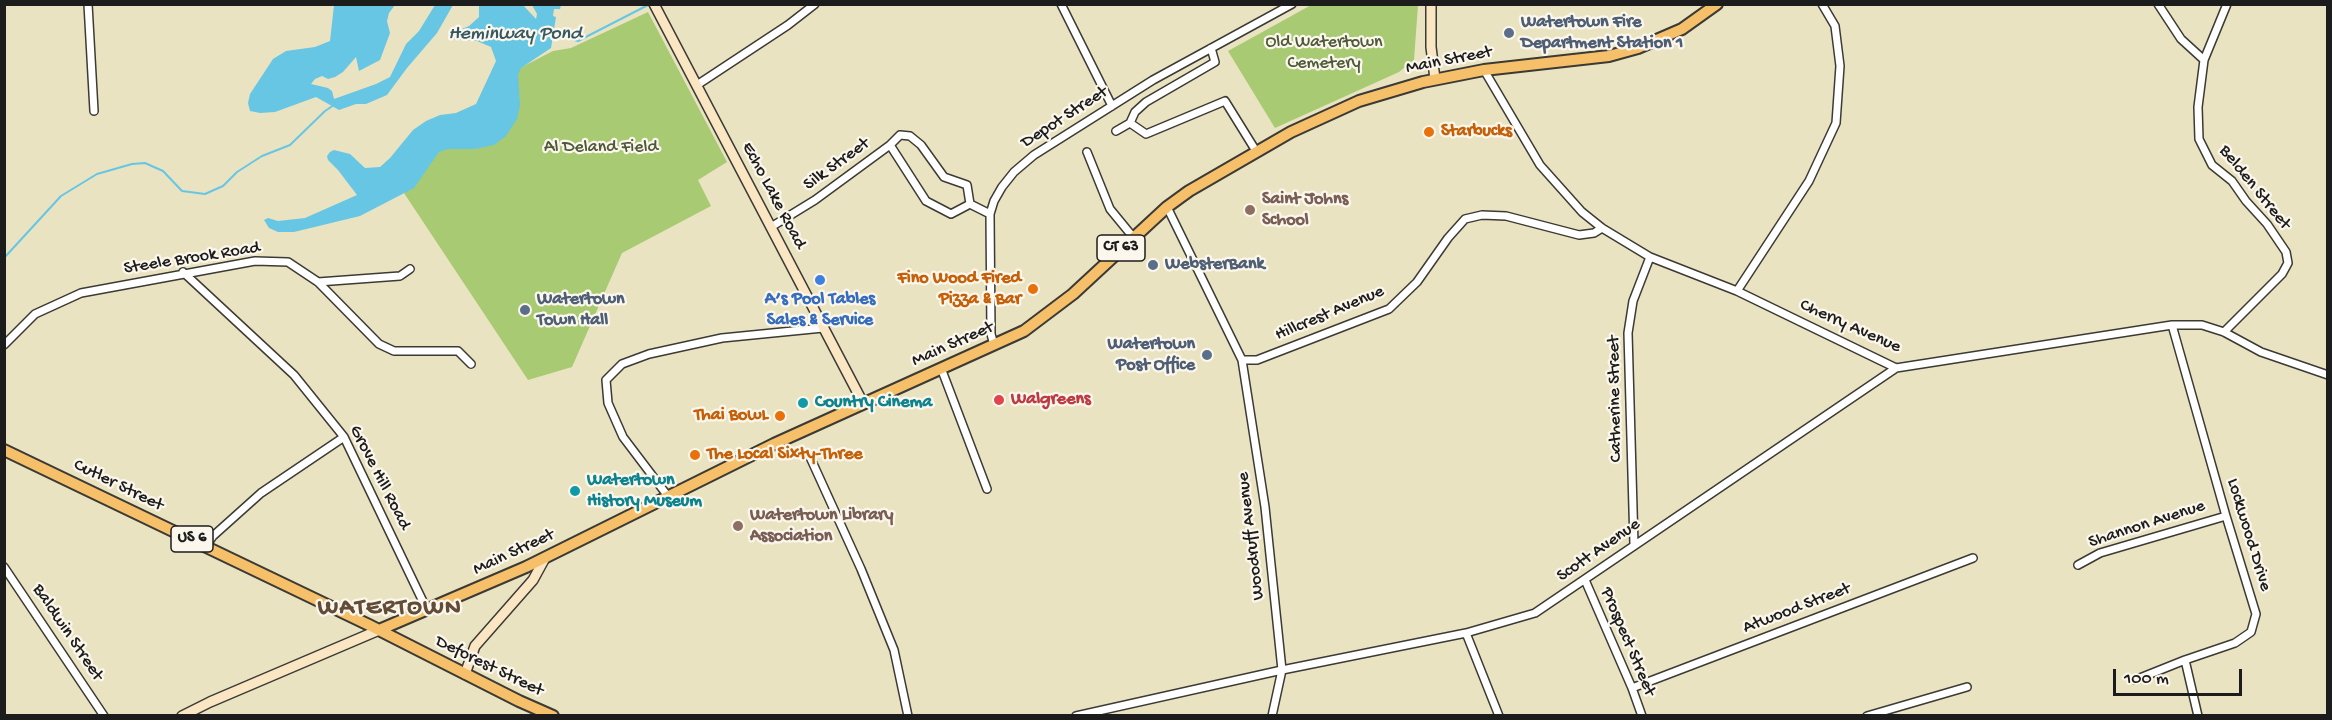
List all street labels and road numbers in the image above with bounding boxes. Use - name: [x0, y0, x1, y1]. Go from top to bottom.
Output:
- street label: Main Street: [1404, 42, 1494, 80]
- street label: Depot Street: [1018, 82, 1112, 154]
- street label: Silk Street: [800, 134, 874, 196]
- street label: Echo Lake Road: [736, 139, 810, 253]
- street label: Belden Street: [2213, 141, 2295, 235]
- road number: CT 63: [1097, 235, 1145, 261]
- street label: Steele Brook Road: [122, 238, 262, 280]
- street label: Hillcrest Avenue: [1272, 281, 1388, 347]
- street label: Cherry Avenue: [1796, 295, 1904, 359]
- street label: Main Street: [909, 317, 997, 373]
- street label: Catherine Street: [1604, 336, 1628, 462]
- street label: Grove Hill Road: [343, 422, 415, 534]
- street label: Cutler Street: [69, 455, 167, 517]
- street label: Woodruff Avenue: [1233, 471, 1271, 601]
- street label: Lockwood Drive: [2221, 476, 2275, 594]
- street label: Shannon Avenue: [2086, 496, 2208, 554]
- street label: Scott Avenue: [1553, 514, 1645, 588]
- street label: Main Street: [470, 525, 558, 581]
- road number: US 6: [171, 526, 213, 552]
- street label: Atwood Street: [1740, 579, 1854, 639]
- street label: Baldwin Street: [27, 580, 107, 686]
- street label: Prospect Street: [1594, 584, 1660, 700]
- street label: Deforest Street: [431, 631, 547, 703]

